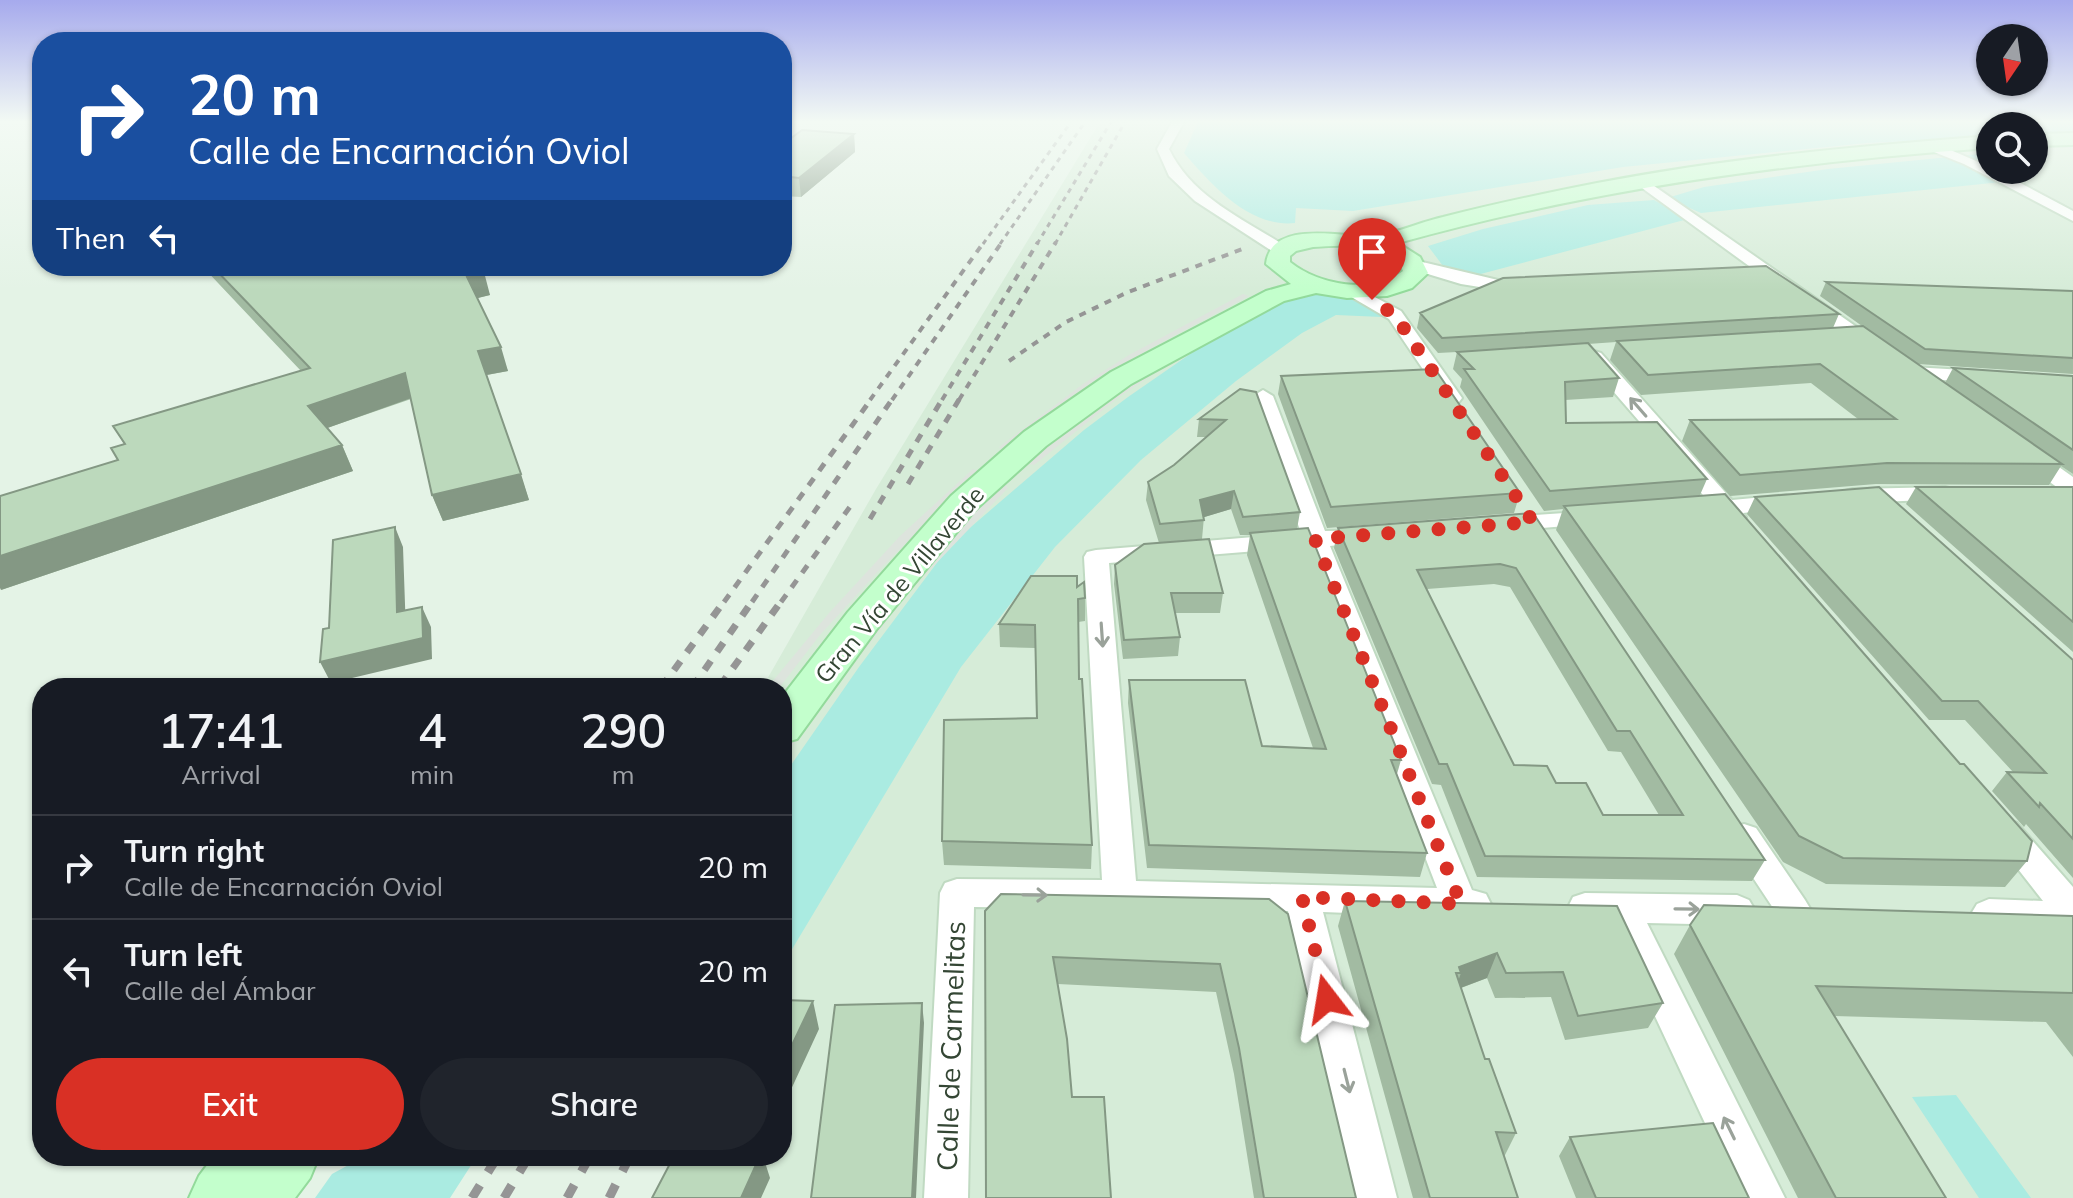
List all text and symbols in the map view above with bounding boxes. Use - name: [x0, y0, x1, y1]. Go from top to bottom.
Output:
- north arrow: [1976, 24, 2048, 96]
- map controls: [1976, 24, 2048, 184]
- text: 20 m: [188, 59, 321, 129]
- icon: right: [56, 64, 160, 168]
- button: search: [1976, 112, 2048, 184]
- text: Calle de Encarnación Oviol: [188, 128, 630, 173]
- icon: left: [142, 216, 186, 260]
- pin: [1338, 218, 1406, 300]
- text: Then: [56, 219, 126, 257]
- icon: arrive: [1350, 230, 1394, 274]
- one-way arrow: [1629, 397, 1647, 418]
- street label: Gran Vía de Villaverde: [808, 480, 990, 689]
- one-way arrow: [1095, 621, 1110, 648]
- text: 17:41: [158, 700, 284, 760]
- text: 4: [418, 700, 446, 760]
- text: 290: [580, 700, 666, 760]
- text: Arrival: [181, 758, 261, 791]
- text: min: [410, 758, 454, 791]
- text: m: [612, 758, 635, 791]
- text: Turn right: [124, 832, 264, 870]
- icon: right: [56, 845, 100, 889]
- text: 20 m: [698, 848, 768, 886]
- text: Calle de Encarnación Oviol: [124, 870, 443, 903]
- one-way arrow: [1021, 887, 1048, 903]
- one-way arrow: [1673, 901, 1700, 917]
- street label: Calle de Carmelitas: [929, 920, 972, 1172]
- text: Turn left: [124, 936, 242, 974]
- icon: left: [56, 949, 100, 993]
- text: 20 m: [698, 952, 768, 990]
- position arrow: [1285, 957, 1369, 1041]
- text: Calle del Ámbar: [124, 974, 316, 1007]
- button: Exit: [56, 1058, 404, 1150]
- button: Share: [420, 1058, 768, 1150]
- one-way arrow: [1340, 1068, 1355, 1094]
- one-way arrow: [1720, 1116, 1736, 1140]

